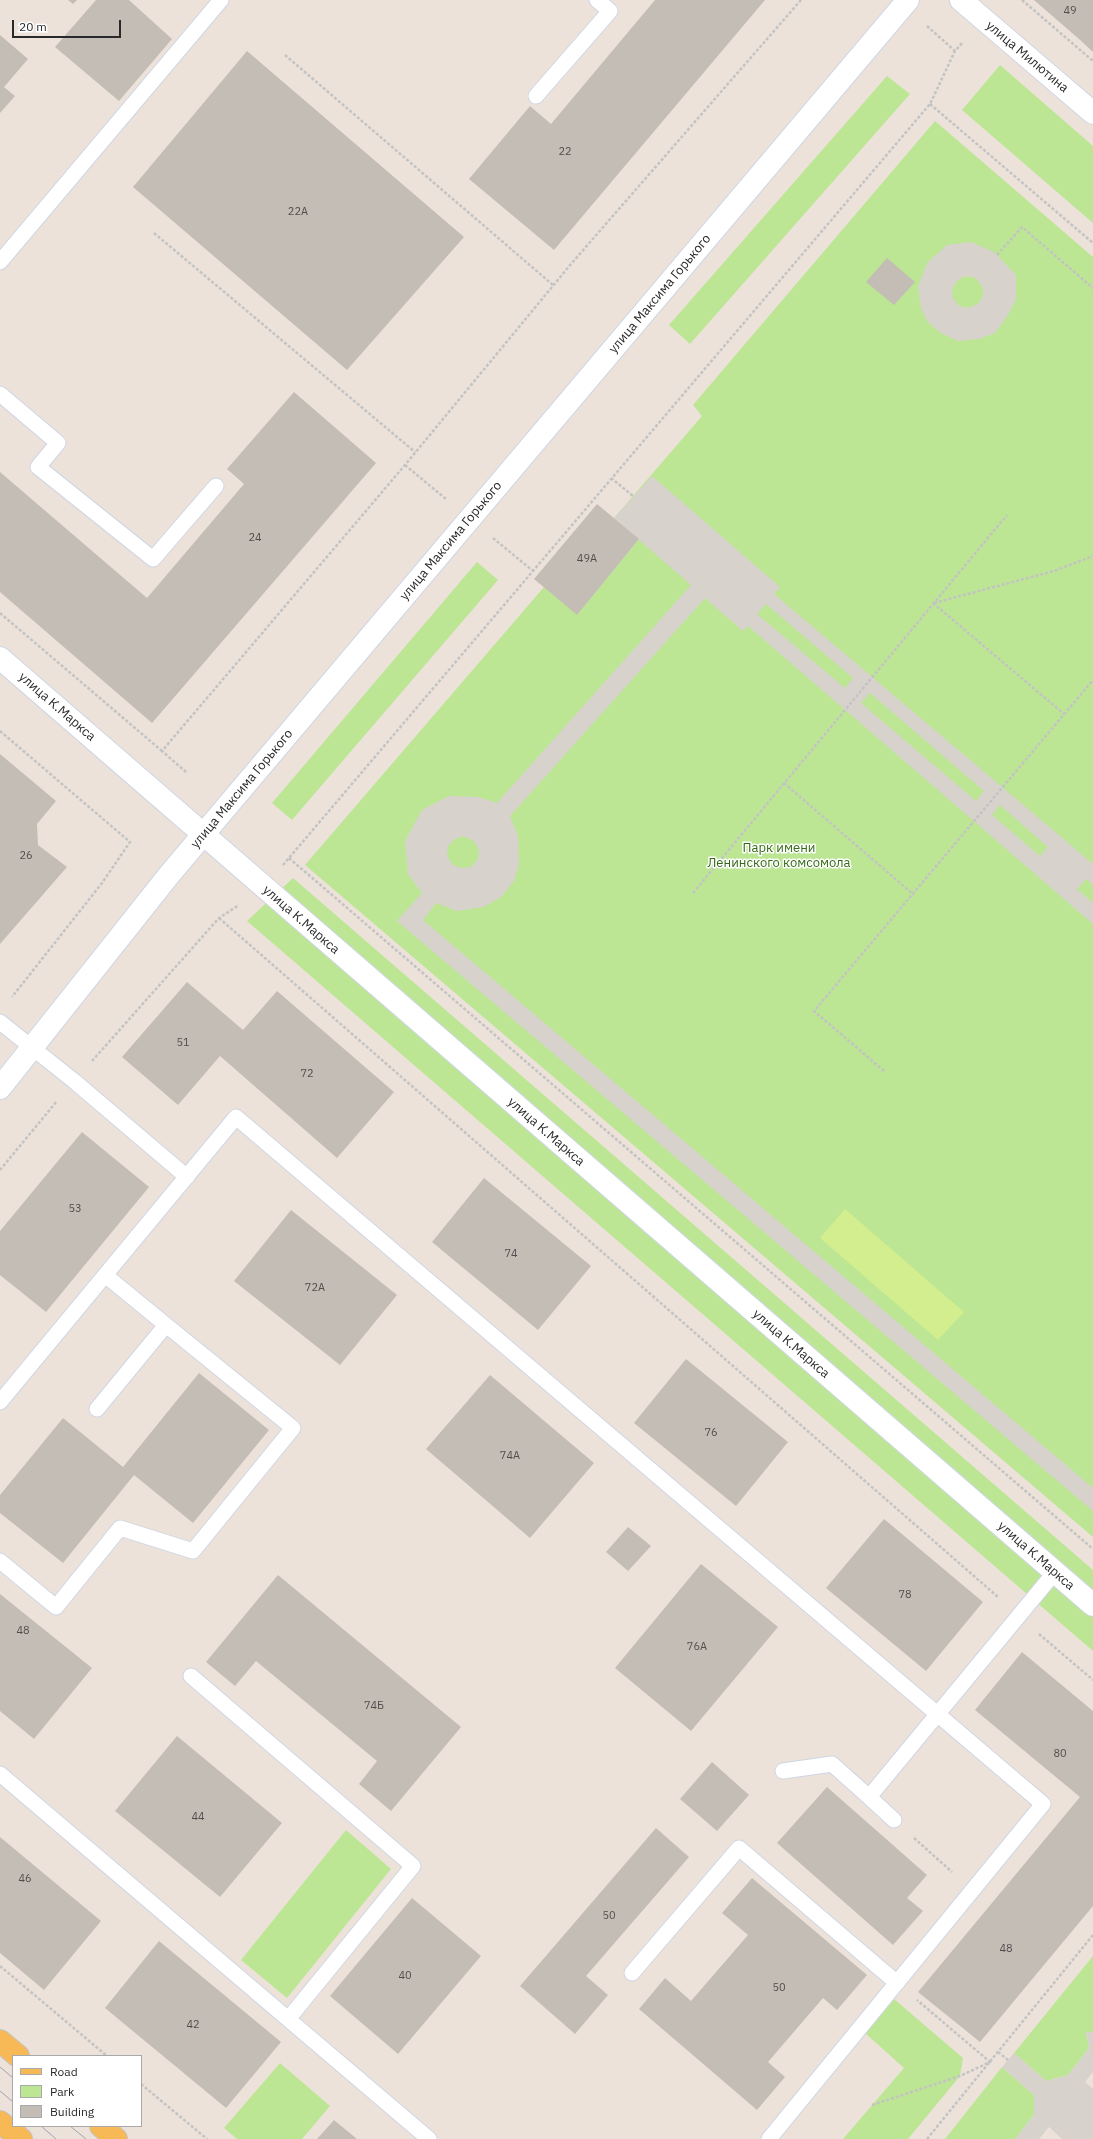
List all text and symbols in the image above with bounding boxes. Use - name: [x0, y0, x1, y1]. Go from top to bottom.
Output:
- house number: 49: [1063, 4, 1077, 18]
- scale bar: [14, 12, 123, 38]
- street label: улица Милютина: [983, 18, 1071, 96]
- text: 20 m: [19, 19, 47, 34]
- house number: 22: [558, 145, 572, 159]
- house number: 22А: [288, 205, 308, 219]
- street label: улица Максима Горького: [606, 231, 714, 357]
- street label: улица Максима Горького: [397, 478, 505, 604]
- house number: 24: [248, 531, 262, 545]
- house number: 49А: [577, 552, 597, 566]
- street label: улица К.Маркса: [15, 669, 99, 745]
- street label: улица Максима Горького: [188, 726, 296, 852]
- park label: Парк имени Ленинского комсомола: [707, 840, 851, 871]
- house number: 26: [19, 849, 33, 863]
- street label: улица К.Маркса: [259, 882, 343, 958]
- house number: 51: [176, 1036, 190, 1050]
- house number: 72: [300, 1067, 314, 1081]
- street label: улица К.Маркса: [504, 1094, 588, 1170]
- house number: 53: [68, 1202, 82, 1216]
- house number: 74: [504, 1247, 518, 1261]
- house number: 72А: [305, 1281, 325, 1295]
- street label: улица К.Маркса: [749, 1306, 833, 1382]
- house number: 76: [704, 1426, 718, 1440]
- house number: 74А: [500, 1449, 520, 1463]
- street label: улица К.Маркса: [994, 1518, 1078, 1594]
- house number: 78: [898, 1588, 912, 1602]
- house number: 48: [16, 1624, 30, 1638]
- house number: 76А: [687, 1640, 707, 1654]
- house number: 74Б: [364, 1699, 384, 1713]
- house number: 80: [1053, 1747, 1067, 1761]
- house number: 44: [191, 1810, 205, 1824]
- house number: 46: [18, 1872, 32, 1886]
- house number: 50: [602, 1909, 616, 1923]
- house number: 48: [999, 1942, 1013, 1956]
- house number: 40: [398, 1969, 412, 1983]
- house number: 50: [772, 1981, 786, 1995]
- house number: 42: [186, 2018, 200, 2032]
- legend: [12, 2055, 142, 2127]
- text: Road: [50, 2064, 78, 2079]
- text: Park: [50, 2084, 74, 2099]
- text: Building: [50, 2104, 94, 2119]

